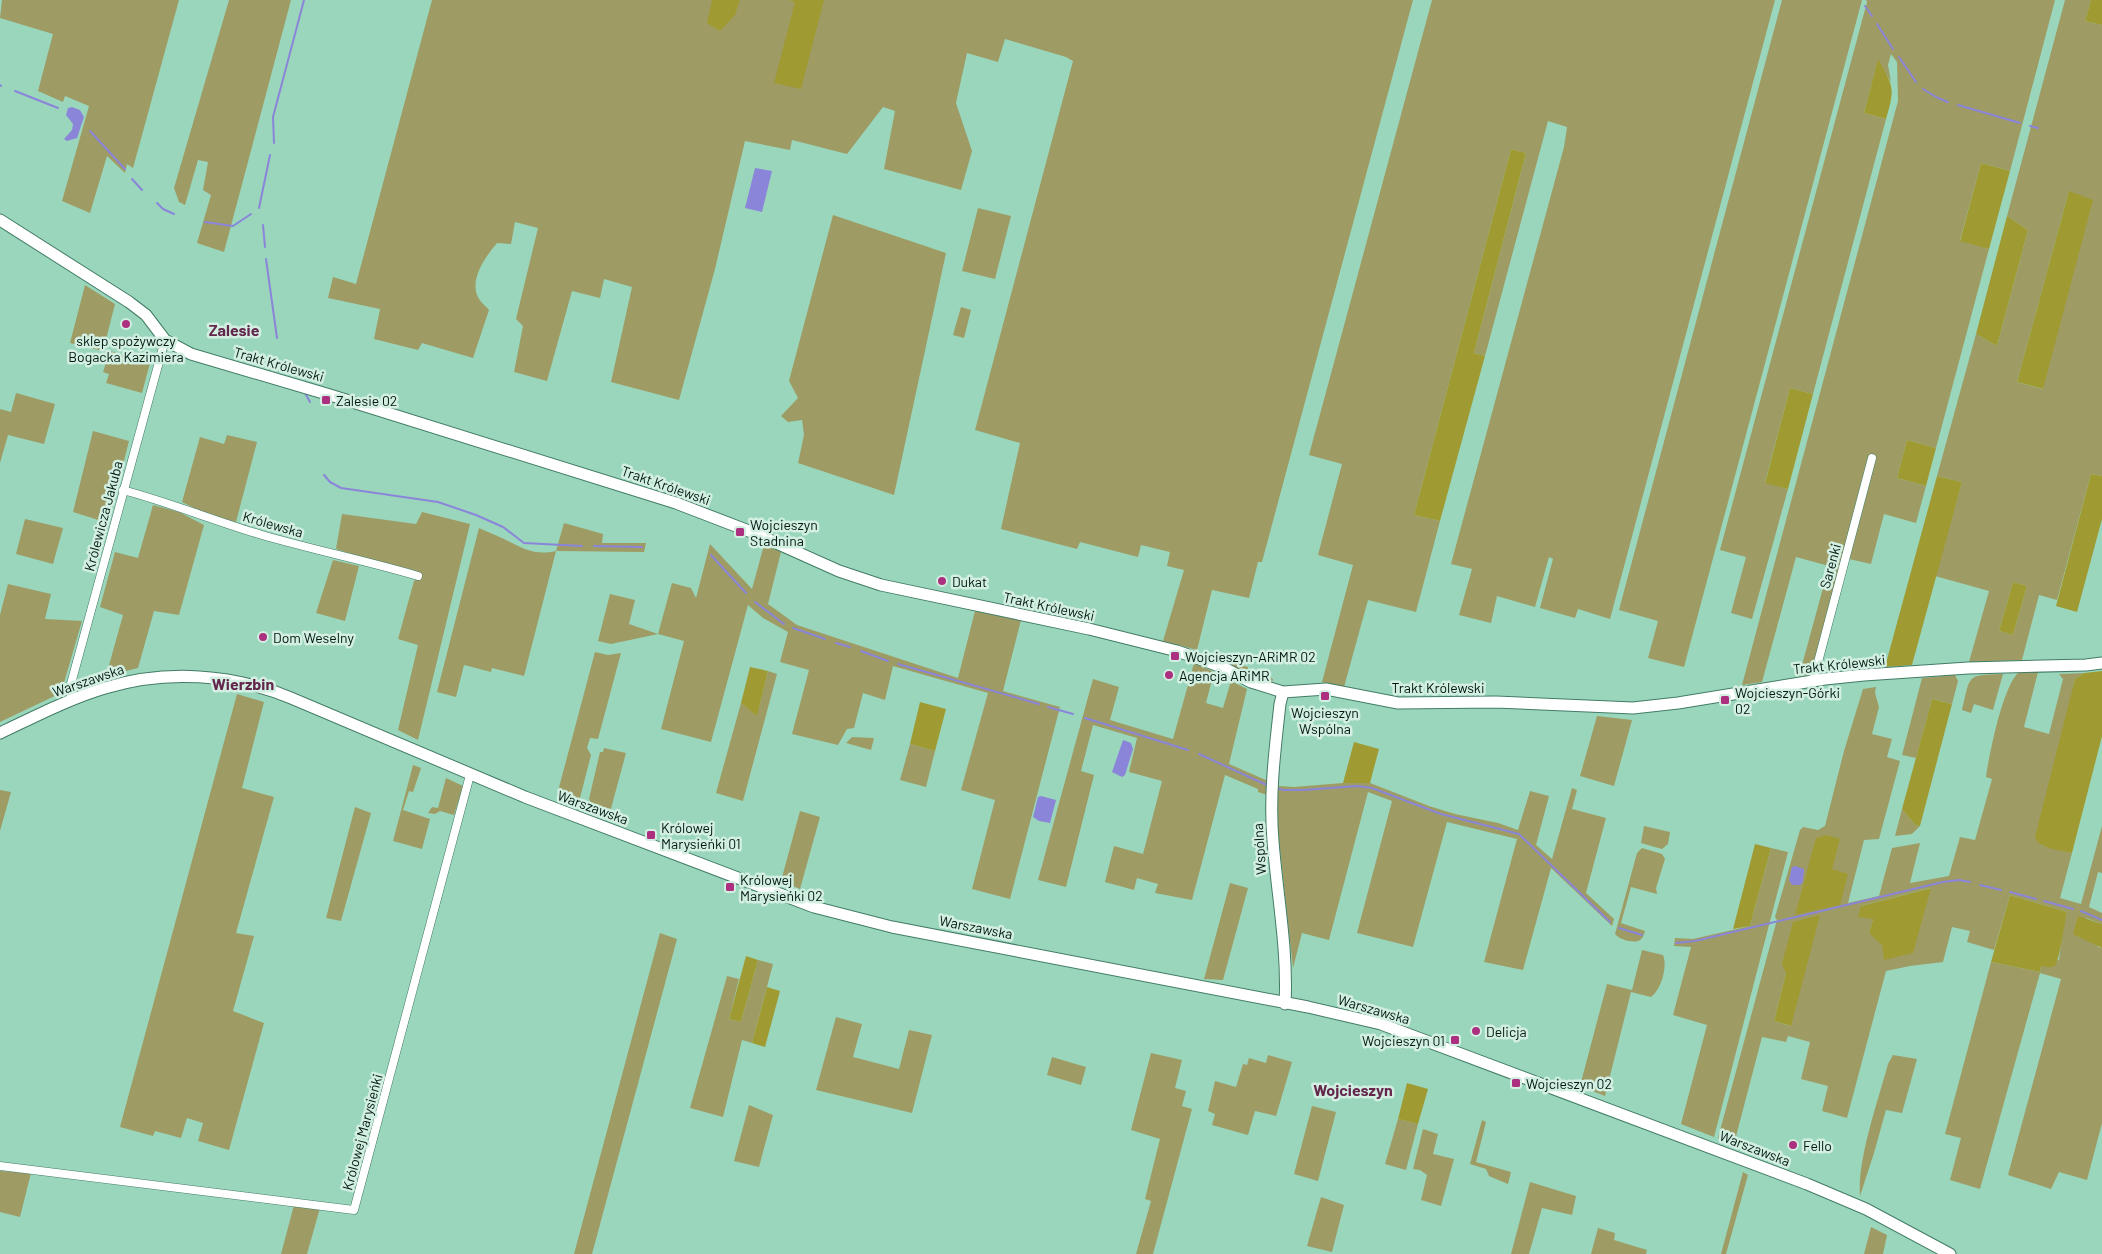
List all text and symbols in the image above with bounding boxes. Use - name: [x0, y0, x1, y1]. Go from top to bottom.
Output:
- marker: sklep spożywczy Bogacka Kazimiera: [120, 318, 132, 330]
- district label: Zalesie: [209, 320, 260, 339]
- place label: sklep spożywczy Bogacka Kazimiera: [68, 332, 184, 365]
- street label: Trakt Królewski: [232, 343, 326, 385]
- place label: Zalesie 02: [336, 392, 397, 409]
- marker: Zalesie 02: [320, 394, 332, 406]
- street label: Królewicza Jakuba: [80, 459, 126, 573]
- street label: Trakt Królewski: [619, 462, 713, 508]
- street label: Królewska: [241, 507, 305, 541]
- place label: Wojcieszyn Stadnina: [750, 516, 818, 549]
- marker: Wojcieszyn Stadnina: [734, 526, 746, 538]
- street label: Sarenki: [1816, 542, 1844, 590]
- place label: Dukat: [952, 573, 987, 590]
- marker: Dukat: [936, 575, 948, 587]
- street label: Trakt Królewski: [1002, 588, 1096, 624]
- place label: Dom Weselny: [273, 629, 354, 646]
- marker: Dom Weselny: [257, 631, 269, 643]
- place label: Wojcieszyn-ARiMR 02: [1185, 648, 1316, 665]
- marker: Wojcieszyn-ARiMR 02: [1169, 650, 1181, 662]
- street label: Trakt Królewski: [1792, 651, 1886, 677]
- street label: Warszawska: [50, 660, 126, 700]
- place label: Agencja ARiMR: [1179, 667, 1269, 684]
- marker: Agencja ARiMR: [1163, 669, 1175, 681]
- district label: Wierzbin: [212, 674, 274, 693]
- street label: Trakt Królewski: [1392, 679, 1484, 696]
- place label: Wojcieszyn-Górki 02: [1735, 684, 1840, 717]
- marker: Wojcieszyn Wspólna: [1319, 690, 1331, 702]
- marker: Wojcieszyn-Górki 02: [1719, 694, 1731, 706]
- place label: Wojcieszyn Wspólna: [1291, 704, 1359, 737]
- street label: Warszawska: [555, 786, 631, 828]
- place label: Królowej Marysieńki 01: [661, 819, 741, 852]
- street label: Wspólna: [1249, 823, 1269, 875]
- marker: Królowej Marysieńki 01: [645, 829, 657, 841]
- place label: Królowej Marysieńki 02: [740, 871, 823, 904]
- marker: Królowej Marysieńki 02: [724, 881, 736, 893]
- street label: Warszawska: [938, 912, 1014, 942]
- street label: Warszawska: [1336, 991, 1412, 1027]
- place label: Delicja: [1486, 1023, 1527, 1040]
- marker: Delicja: [1470, 1025, 1482, 1037]
- place label: Wojcieszyn 01: [1362, 1032, 1445, 1049]
- marker: Wojcieszyn 01: [1449, 1034, 1461, 1046]
- street label: Królowej Marysieńki: [338, 1072, 386, 1192]
- place label: Wojcieszyn 02: [1526, 1075, 1612, 1092]
- marker: Wojcieszyn 02: [1510, 1077, 1522, 1089]
- district label: Wojcieszyn: [1313, 1080, 1393, 1099]
- street label: Warszawska: [1717, 1127, 1793, 1169]
- place label: Fello: [1803, 1137, 1832, 1154]
- marker: Fello: [1787, 1139, 1799, 1151]

